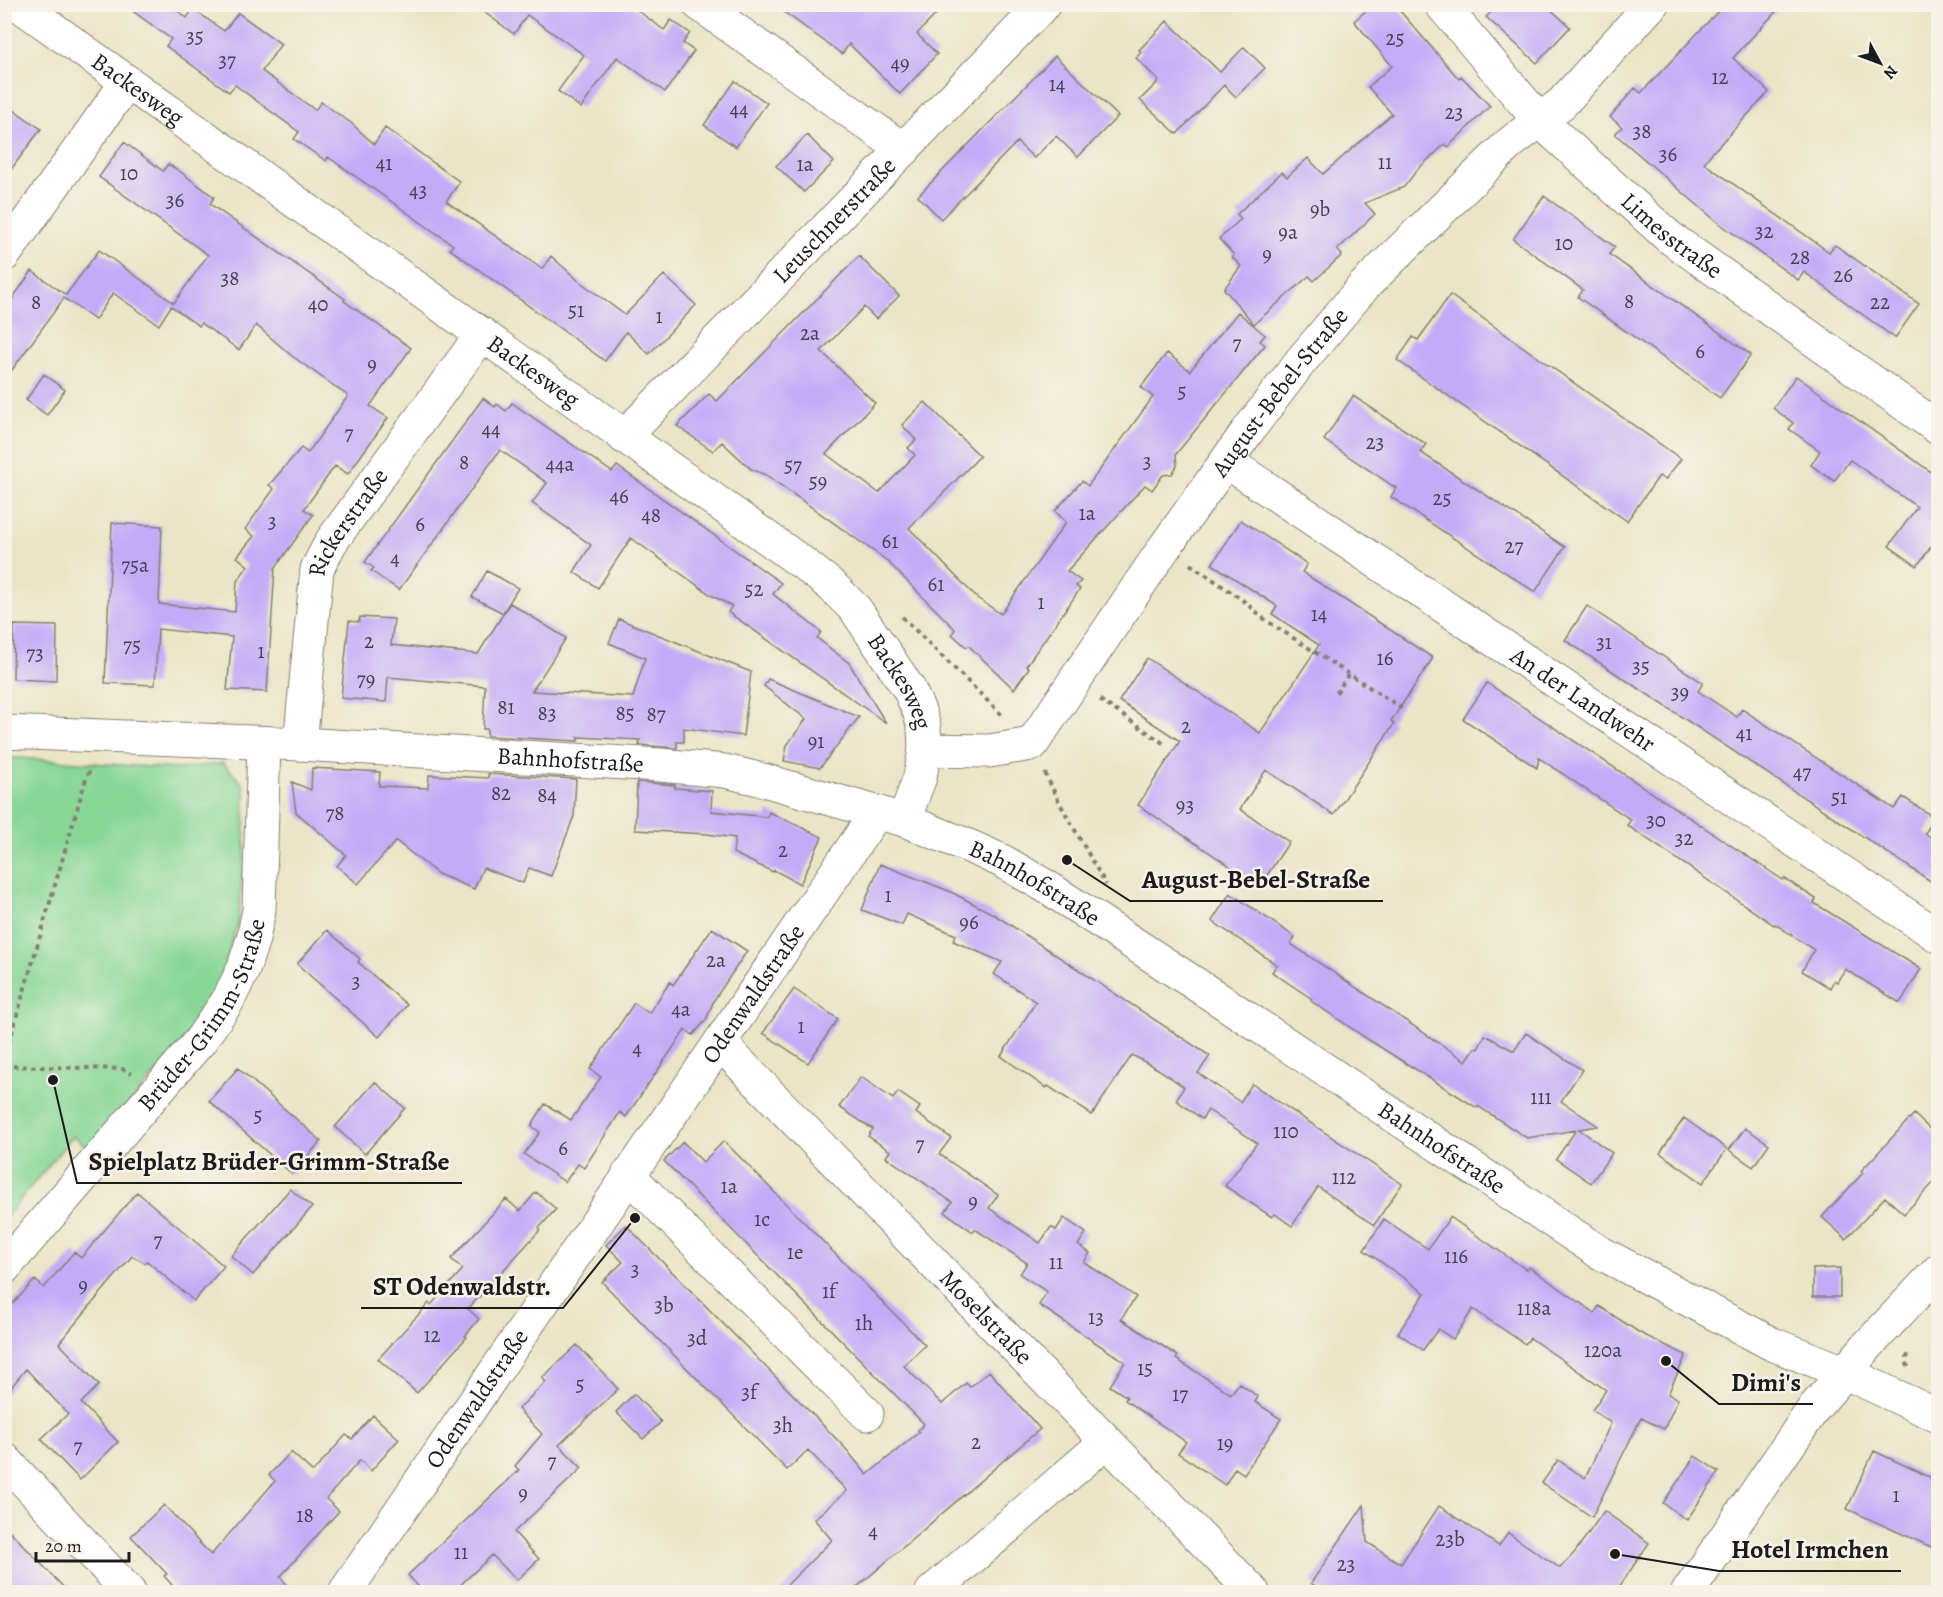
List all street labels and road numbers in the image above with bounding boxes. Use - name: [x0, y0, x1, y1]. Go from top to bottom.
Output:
- street label: Backesweg: [85, 45, 190, 133]
- street label: Leuschnerstraße: [766, 150, 903, 290]
- street label: Limesstraße: [1614, 185, 1729, 286]
- street label: August-Bebel-Straße: [1203, 301, 1355, 484]
- street label: Backesweg: [481, 327, 586, 415]
- street label: Rickerstraße: [300, 462, 395, 578]
- street label: Backesweg: [860, 627, 940, 733]
- street label: An der Landwehr: [1504, 639, 1662, 759]
- street label: Bahnhofstraße: [496, 740, 645, 780]
- street label: Bahnhofstraße: [964, 832, 1106, 933]
- street label: Brüder-Grimm-Straße: [130, 916, 273, 1118]
- street label: Odenwaldstraße: [694, 918, 812, 1070]
- street label: Bahnhofstraße: [1372, 1094, 1512, 1201]
- street label: Moselstraße: [933, 1263, 1040, 1372]
- street label: Odenwaldstraße: [418, 1323, 536, 1475]

